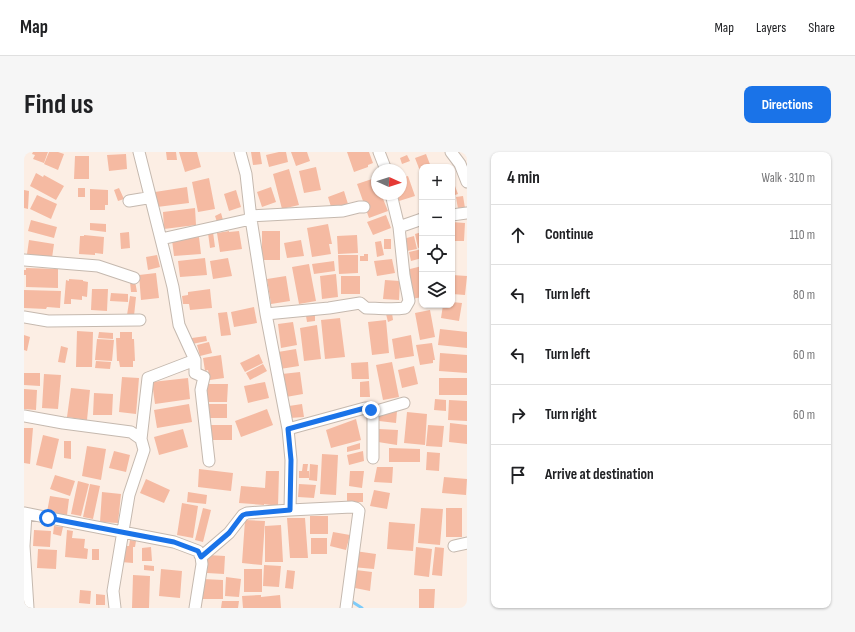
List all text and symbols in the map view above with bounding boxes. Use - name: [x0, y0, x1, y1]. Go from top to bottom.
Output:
- text: Map: [20, 16, 48, 39]
- text: Map: [714, 19, 734, 36]
- text: Layers: [756, 19, 786, 36]
- text: Share: [808, 19, 835, 36]
- button: Directions: [744, 86, 831, 123]
- text: Find us: [24, 88, 93, 121]
- north arrow: [371, 164, 407, 200]
- map controls: [419, 164, 455, 308]
- button: +: [419, 164, 455, 200]
- text: 4 min: [507, 168, 540, 188]
- text: Walk · 310 m: [762, 170, 815, 186]
- button: −: [419, 200, 455, 236]
- icon: ahead: [507, 224, 529, 246]
- text: Continue: [545, 225, 594, 244]
- text: 110 m: [790, 227, 815, 243]
- button: locate: [419, 236, 455, 272]
- button: layers: [419, 272, 455, 308]
- icon: left: [507, 284, 529, 306]
- text: Turn left: [545, 285, 590, 304]
- text: 80 m: [793, 287, 815, 303]
- icon: left: [507, 344, 529, 366]
- text: Turn left: [545, 345, 590, 364]
- text: 60 m: [793, 347, 815, 363]
- route end: [362, 401, 380, 419]
- icon: right: [507, 404, 529, 426]
- text: Turn right: [545, 405, 597, 424]
- text: 60 m: [793, 407, 815, 423]
- icon: arrive: [507, 464, 529, 486]
- text: Arrive at destination: [545, 465, 654, 484]
- route start: [39, 509, 57, 527]

